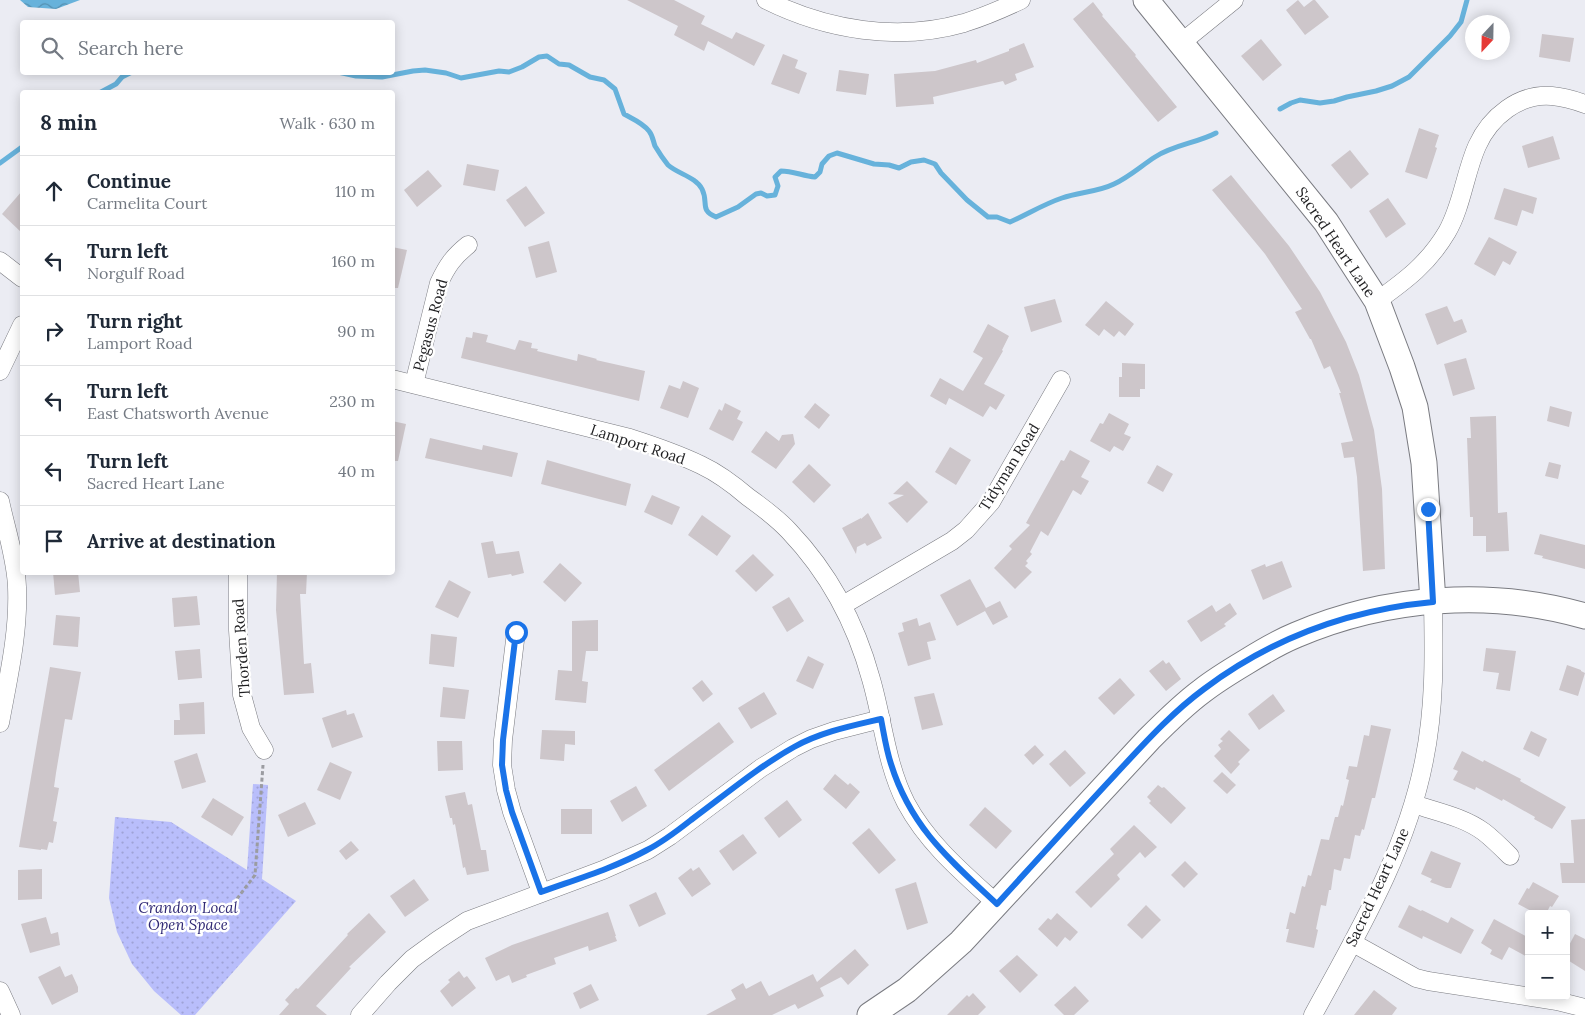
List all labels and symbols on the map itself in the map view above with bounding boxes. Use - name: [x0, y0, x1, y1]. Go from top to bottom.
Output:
- north arrow: [1465, 15, 1510, 60]
- street label: Sacred Heart Lane: [1292, 183, 1380, 301]
- street label: Pegasus Road: [409, 277, 451, 373]
- street label: Lamport Road: [588, 420, 688, 468]
- street label: Tidyman Road: [975, 420, 1043, 514]
- route end: [1417, 498, 1440, 521]
- street label: Thorden Road: [228, 598, 254, 698]
- route start: [505, 621, 528, 644]
- street label: Sacred Heart Lane: [1341, 824, 1413, 950]
- park label: Crandon Local Open Space: [138, 898, 239, 934]

